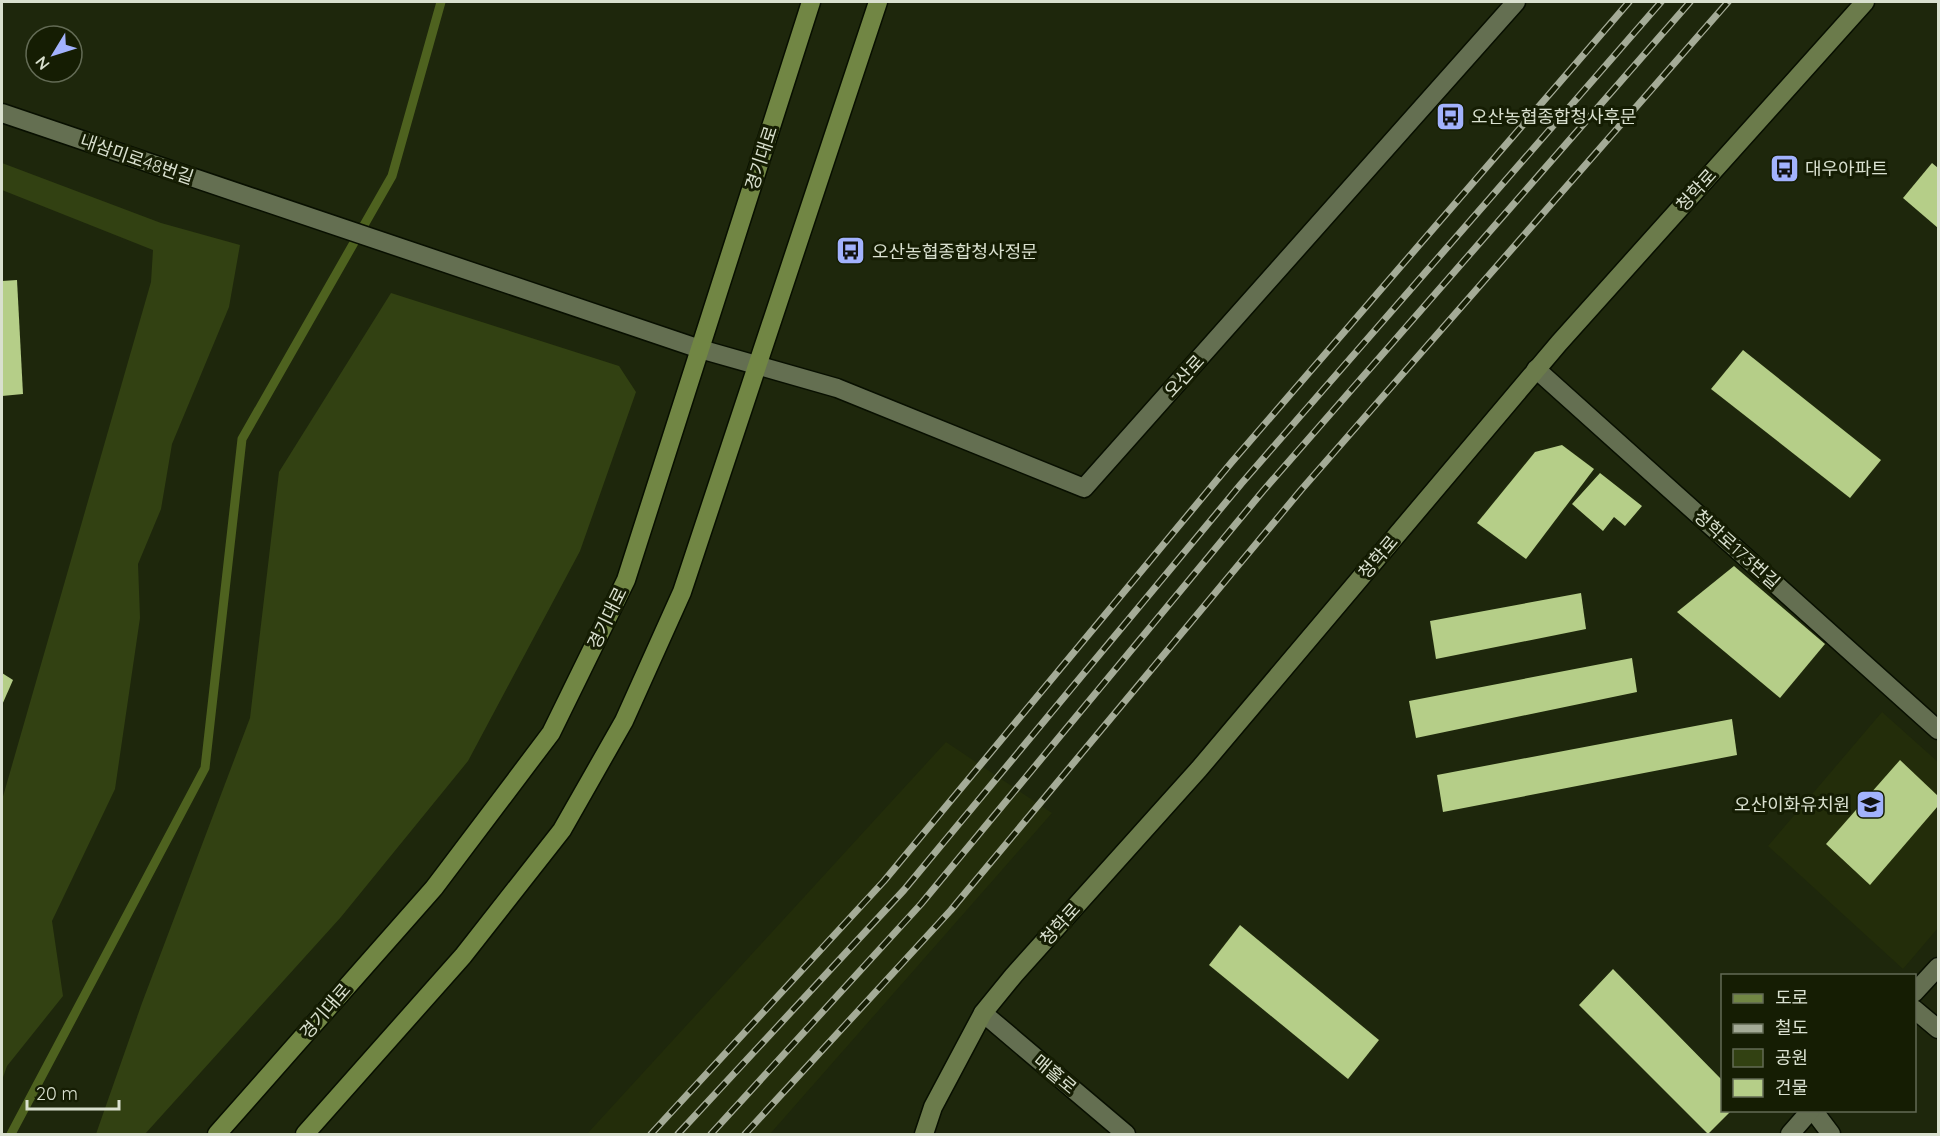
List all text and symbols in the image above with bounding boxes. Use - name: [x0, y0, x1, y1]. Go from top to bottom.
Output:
- north arrow: [24, 24, 84, 84]
- text: N: [31, 52, 54, 74]
- bus stop icon: 오산농협종합청사후문: [1434, 100, 1466, 132]
- place label: 오산농협종합청사후문: [1471, 105, 1637, 128]
- street label: 경기대로: [740, 123, 782, 193]
- street label: 내삼미로48번길: [77, 129, 197, 189]
- bus stop icon: 대우아파트: [1768, 152, 1800, 184]
- place label: 대우아파트: [1805, 157, 1888, 180]
- street label: 청학로: [1671, 164, 1721, 216]
- bus stop icon: 오산농협종합청사정문: [835, 235, 867, 267]
- place label: 오산농협종합청사정문: [872, 240, 1038, 263]
- street label: 오산로: [1159, 350, 1209, 402]
- street label: 청학로173번길: [1689, 504, 1785, 594]
- street label: 청학로: [1353, 531, 1403, 583]
- street label: 경기대로: [582, 583, 632, 653]
- school or university icon: 오산이화유치원: [1855, 788, 1887, 820]
- place label: 오산이화유치원: [1734, 793, 1850, 816]
- street label: 청학로: [1035, 898, 1085, 950]
- legend: [1721, 974, 1916, 1112]
- street label: 경기대로: [295, 978, 355, 1044]
- text: 도로: [1775, 986, 1808, 1009]
- text: 철도: [1775, 1016, 1808, 1039]
- text: 공원: [1775, 1046, 1808, 1069]
- street label: 매홀로: [1029, 1049, 1081, 1099]
- scale bar: [27, 1073, 118, 1111]
- text: 건물: [1775, 1076, 1808, 1099]
- text: 20 m: [36, 1082, 78, 1105]

